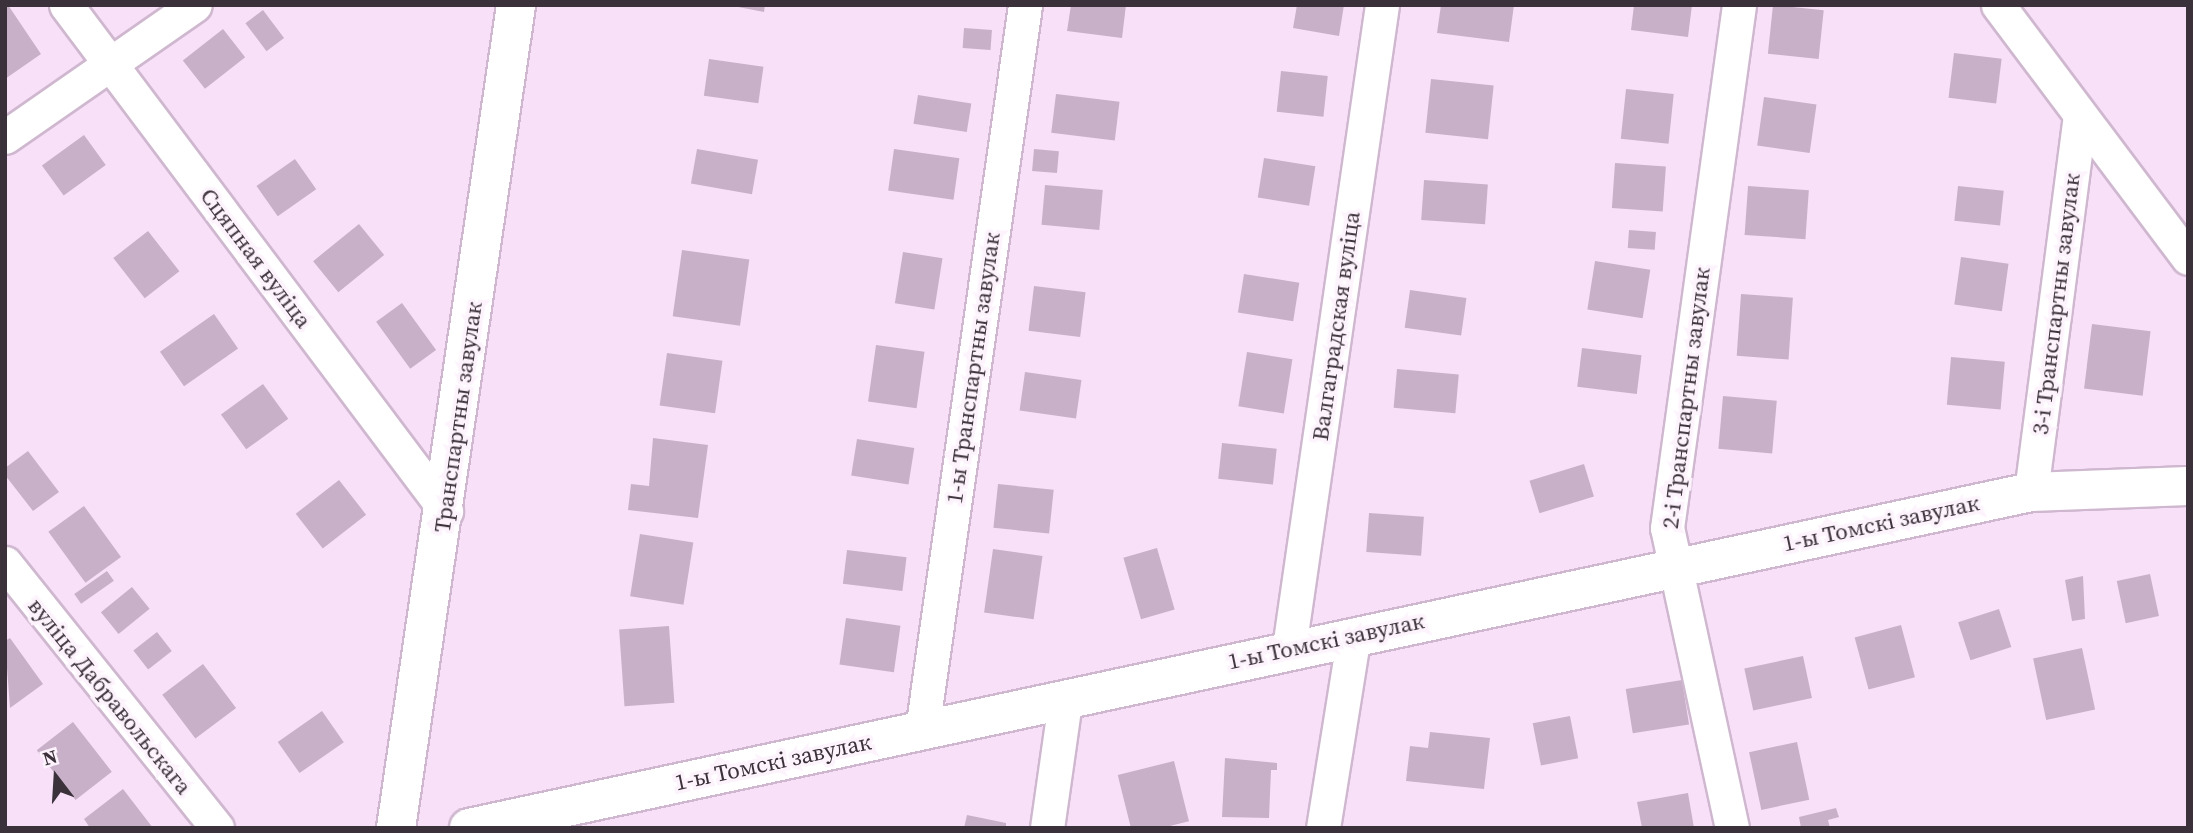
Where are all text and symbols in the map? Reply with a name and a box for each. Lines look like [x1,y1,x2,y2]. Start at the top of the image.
street label: 3-і Транспартны завулак [2026,171,2086,437]
street label: Сцяпная вуліца [194,183,318,333]
street label: Валгаградская вуліца [1306,210,1366,442]
street label: 1-ы Транспартны завулак [940,230,1006,506]
street label: 2-і Транспартны завулак [1656,265,1716,531]
street label: Транспартны завулак [428,300,488,534]
street label: 1-ы Томскі завулак [1780,489,1982,557]
street label: вуліца Дабравольскага [22,592,198,800]
street label: 1-ы Томскі завулак [1225,607,1427,675]
street label: 1-ы Томскі завулак [672,728,874,796]
north arrow [21,742,91,812]
text: N [39,742,60,771]

